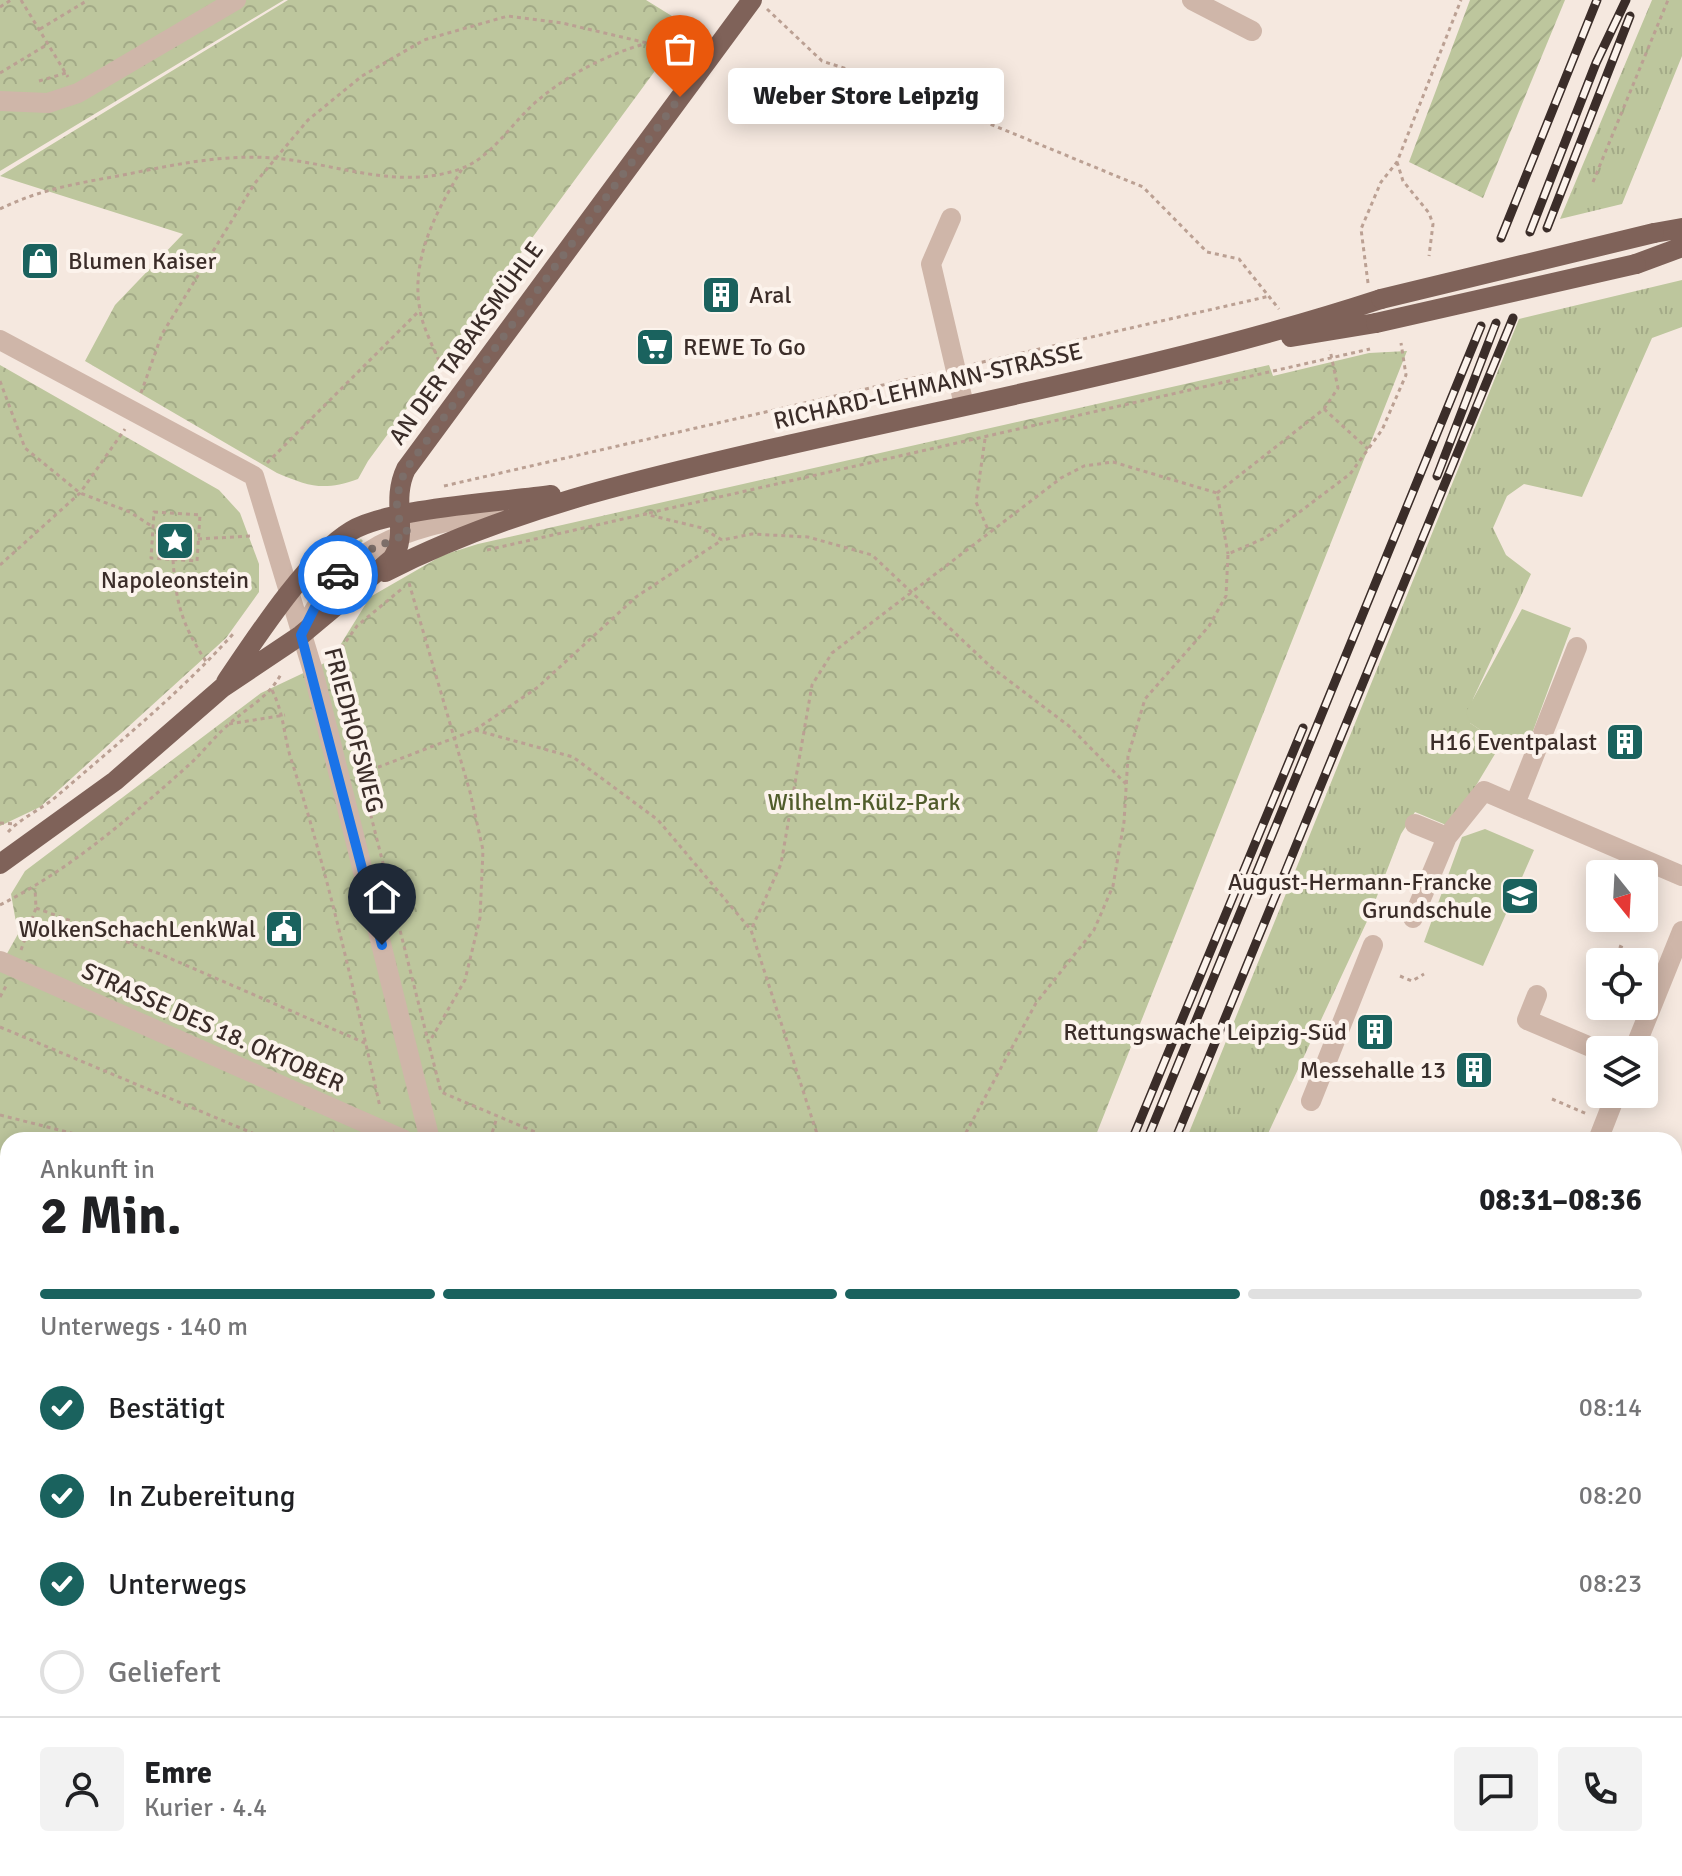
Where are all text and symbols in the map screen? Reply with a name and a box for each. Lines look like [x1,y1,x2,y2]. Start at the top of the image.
pin [646,15,714,97]
icon: bag [658,27,702,71]
callout: Weber Store Leipzig [728,69,1004,125]
text: Weber Store Leipzig [753,80,979,112]
street label: AN DER TABAKSMÜHLE [382,235,550,451]
shop icon: Blumen Kaiser [19,240,61,282]
place label: Blumen Kaiser [68,246,216,276]
building icon: Aral [700,274,742,316]
place label: Aral [749,280,792,310]
supermarket icon: REWE To Go [634,326,676,368]
place label: REWE To Go [683,332,806,362]
street label: RICHARD-LEHMANN-STRASSE [771,336,1085,436]
place icon: Napoleonstein [154,520,196,562]
courier [298,535,378,615]
icon: car [316,553,360,597]
place label: Napoleonstein [101,565,249,595]
street label: FRIEDHOFSWEG [318,644,390,816]
building icon: H16 Eventpalast [1604,721,1646,763]
place label: H16 Eventpalast [1429,727,1597,757]
park label: Wilhelm-Külz-Park [768,787,960,817]
north arrow [1586,860,1658,932]
map controls [1586,860,1658,1108]
pin [348,863,416,945]
place label: August-Hermann-Francke Grundschule [1228,867,1492,925]
icon: home [360,875,404,919]
school or university icon: August-Hermann-Francke Grundschule [1499,875,1541,917]
public building icon: WolkenSchachLenkWal [263,908,305,950]
place label: WolkenSchachLenkWal [18,914,256,944]
button: locate [1586,948,1658,1020]
street label: STRASSE DES 18. OKTOBER [77,956,349,1098]
building icon: Rettungswache Leipzig-Süd [1354,1011,1396,1053]
place label: Rettungswache Leipzig-Süd [1063,1017,1347,1047]
button: layers [1586,1036,1658,1108]
building icon: Messehalle 13 [1453,1049,1495,1091]
place label: Messehalle 13 [1300,1055,1446,1085]
text: Ankunft in [40,1154,155,1186]
text: 08:31–08:36 [1479,1182,1642,1219]
text: 2 Min. [40,1184,182,1248]
text: Unterwegs · 140 m [40,1311,248,1343]
icon: check [40,1386,84,1430]
text: Bestätigt [108,1390,225,1427]
text: 08:14 [1579,1392,1642,1424]
icon: check [40,1474,84,1518]
text: In Zubereitung [108,1478,296,1515]
text: 08:20 [1579,1480,1642,1512]
icon: check [40,1562,84,1606]
text: Unterwegs [108,1566,247,1603]
text: 08:23 [1579,1568,1642,1600]
text: Geliefert [108,1654,221,1691]
button: person [40,1747,124,1831]
button: chat [1454,1747,1538,1831]
button: phone [1558,1747,1642,1831]
text: Emre [144,1755,212,1792]
text: Kurier · 4.4 [144,1792,267,1824]

